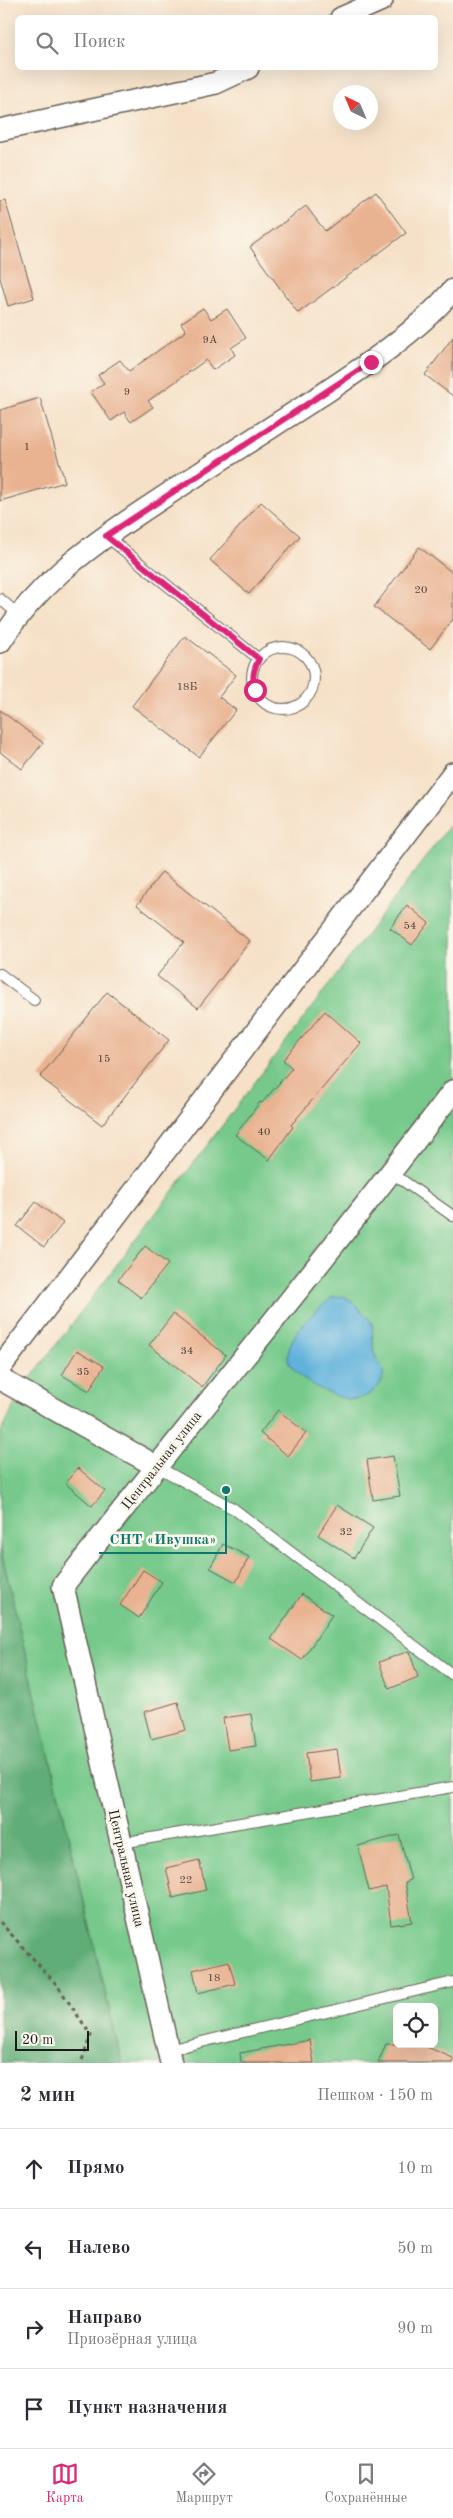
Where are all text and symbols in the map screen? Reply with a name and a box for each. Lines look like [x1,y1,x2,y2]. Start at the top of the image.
search box [15,15,438,70]
icon: search [33,29,61,57]
text: Поиск [73,33,125,52]
north arrow [333,85,378,130]
house number: 9А [203,335,218,346]
route end [360,351,383,374]
house number: 9 [124,387,130,398]
house number: 1 [24,442,30,453]
house number: 20 [415,585,427,596]
route start [244,679,267,702]
house number: 18Б [177,682,197,693]
house number: 54 [404,921,416,932]
house number: 15 [98,1054,110,1065]
house number: 40 [258,1127,270,1138]
house number: 34 [181,1346,193,1357]
house number: 35 [77,1367,89,1378]
street label: Центральная улица [119,1409,204,1512]
callout: СНТ «Ивушка» [99,1523,226,1553]
house number: 32 [340,1527,352,1538]
text: СНТ «Ивушка» [110,1533,216,1548]
street label: Центральная улица [106,1808,146,1929]
house number: 22 [180,1875,192,1886]
house number: 18 [208,1973,220,1984]
map controls [393,2003,438,2048]
button: locate [393,2003,438,2048]
scale bar [15,2028,89,2051]
text: 20 m [22,2033,53,2047]
text: 2 мин [20,2085,75,2106]
text: Пешком · 150 m [317,2088,433,2104]
icon: ahead [20,2155,48,2183]
text: Прямо [67,2159,125,2178]
text: 10 m [397,2161,433,2177]
icon: left [20,2235,48,2263]
text: Налево [67,2239,130,2258]
text: 50 m [397,2241,433,2257]
text: Направо [67,2309,142,2328]
icon: right [20,2315,48,2343]
text: 90 m [397,2321,433,2337]
text: Приозёрная улица [67,2332,197,2348]
icon: arrive [20,2395,48,2423]
text: Пункт назначения [67,2399,227,2418]
tab: Карта [46,2460,84,2507]
tab: Маршрут [175,2460,233,2507]
tab: Сохранённые [325,2460,407,2507]

